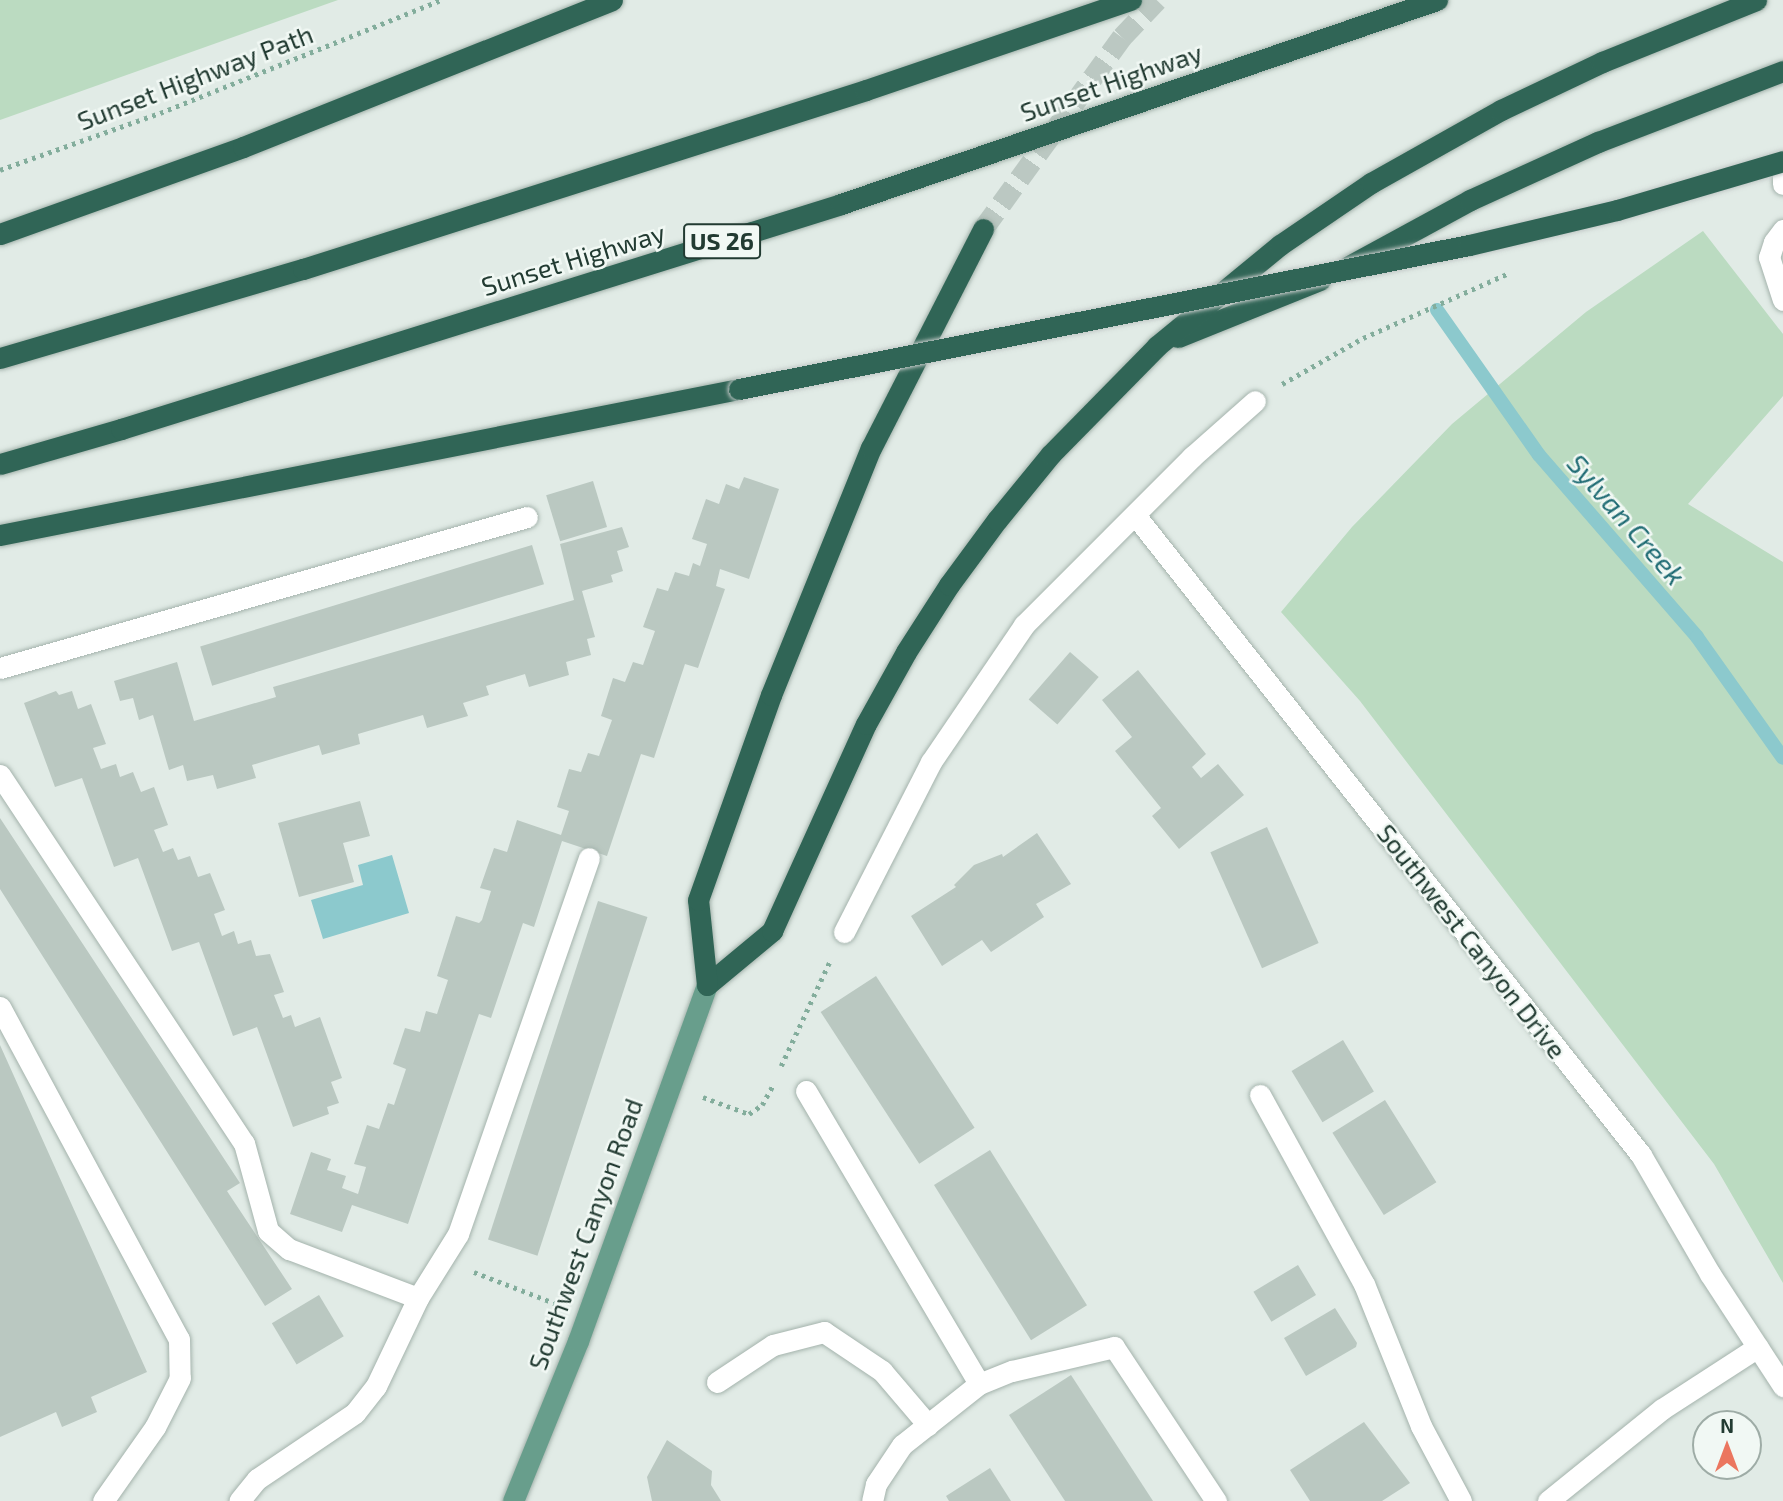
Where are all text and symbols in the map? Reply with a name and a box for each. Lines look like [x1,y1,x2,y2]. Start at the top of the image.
street label: Sunset Highway Path [72,18,318,136]
street label: Sunset Highway [1016,36,1206,128]
street label: Sunset Highway [477,216,669,302]
road number: US 26 [682,221,762,262]
water label: Sylvan Creek [1561,446,1693,592]
street label: Southwest Canyon Drive [1371,818,1573,1064]
street label: Southwest Canyon Road [521,1094,649,1374]
north arrow [1692,1410,1762,1480]
text: N [1720,1414,1734,1437]

